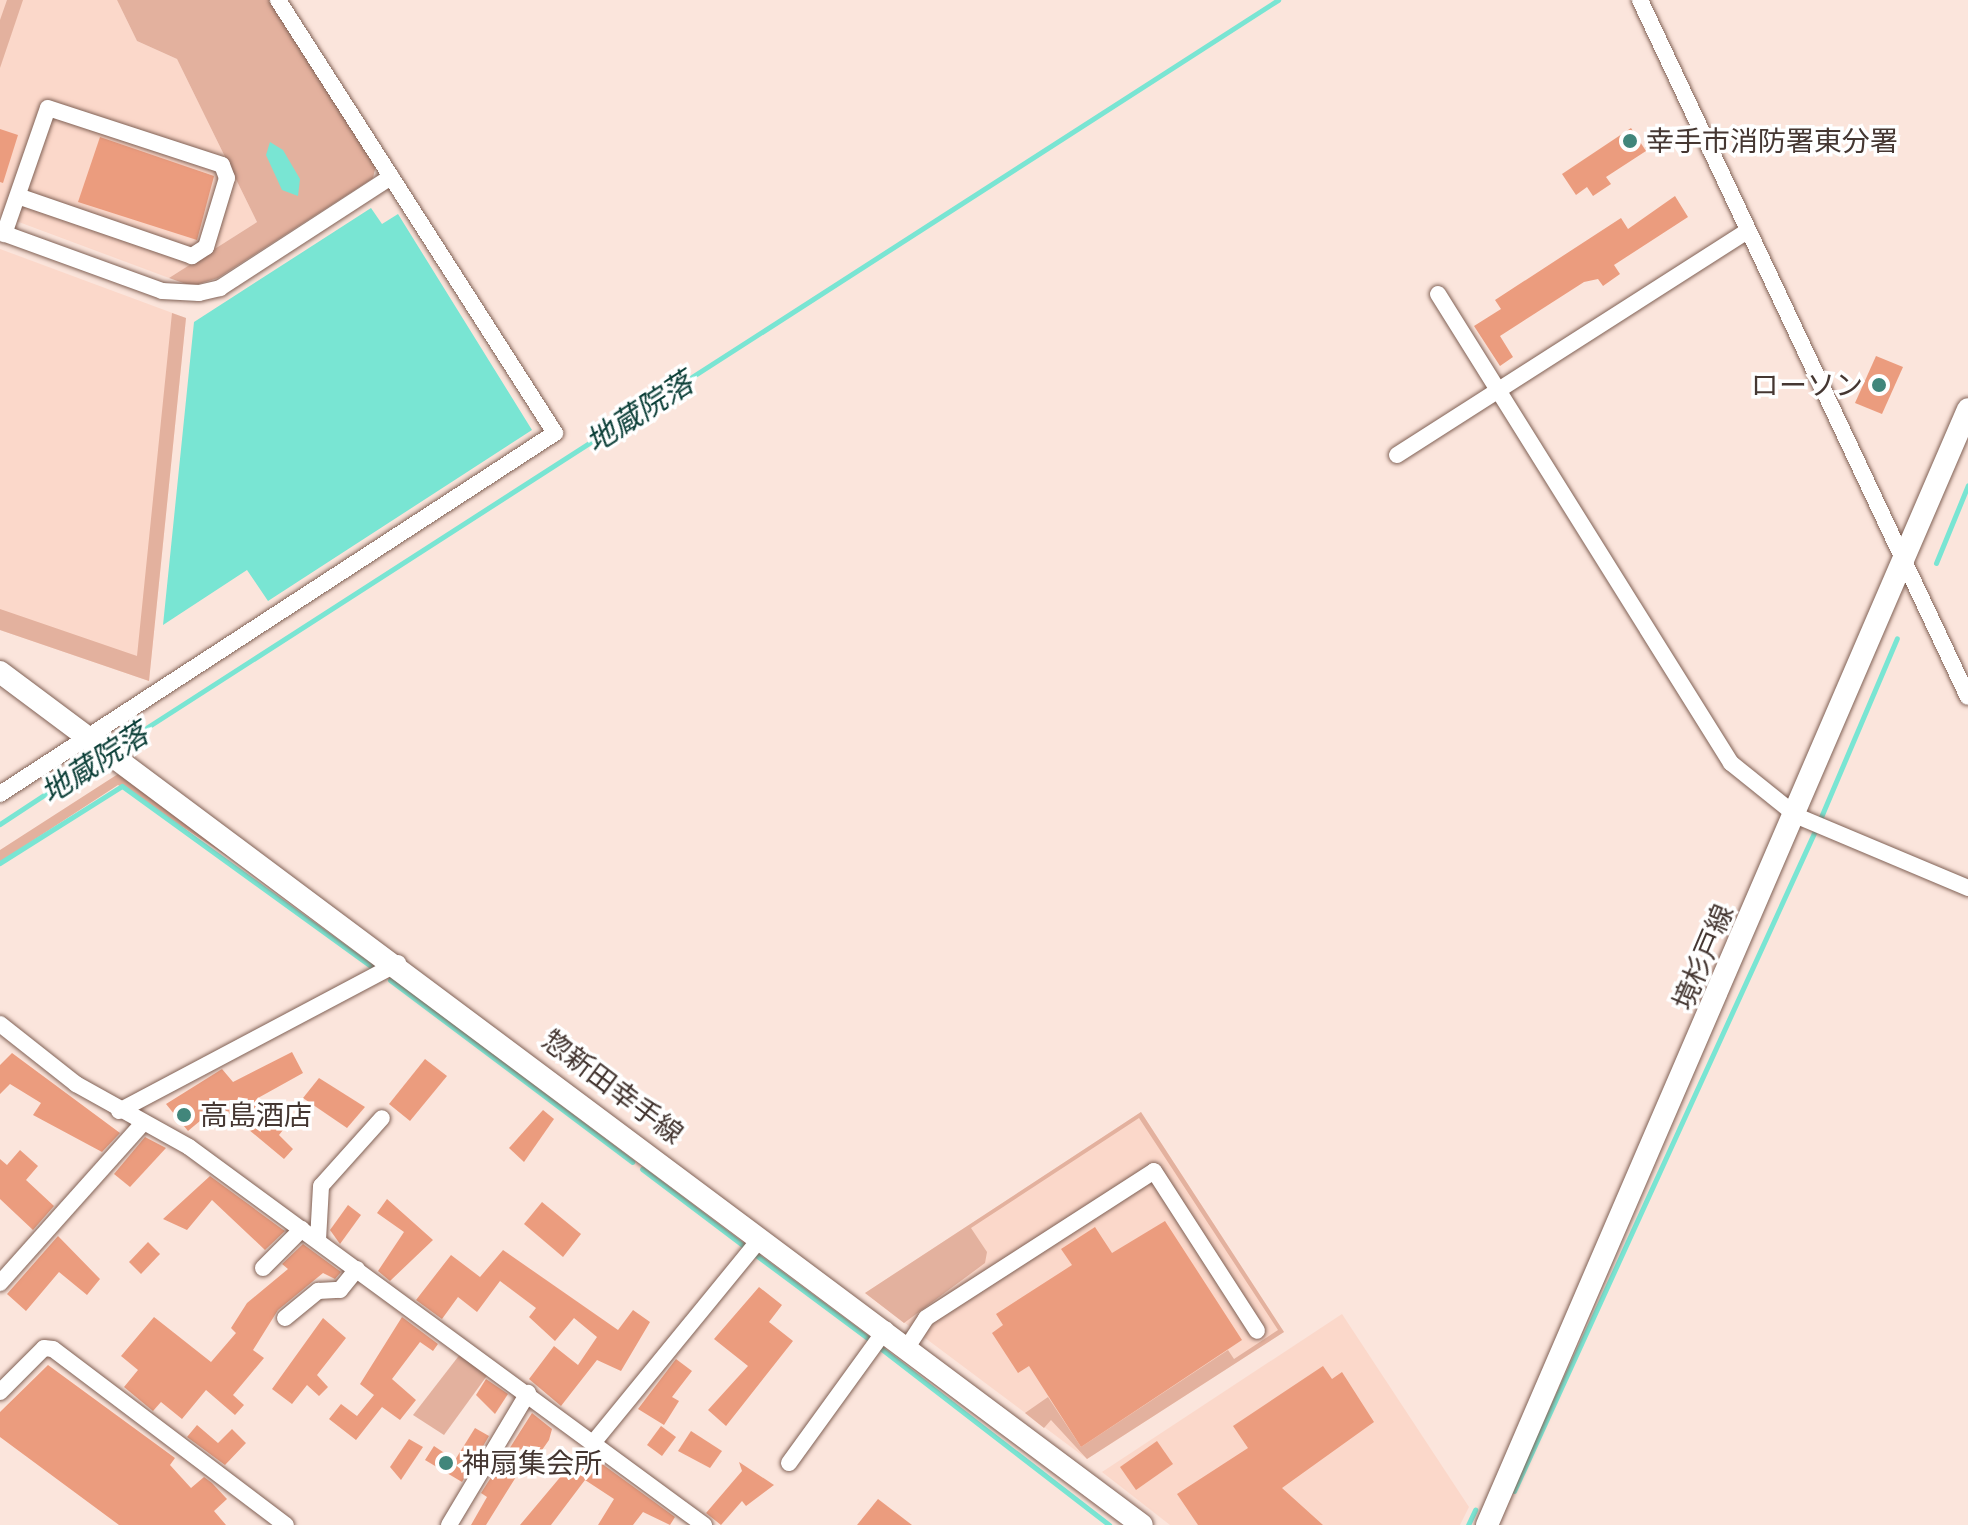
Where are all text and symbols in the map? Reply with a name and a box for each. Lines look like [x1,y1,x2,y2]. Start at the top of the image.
place label: 幸手市消防署東分署 [1646,124,1898,158]
marker: 幸手市消防署東分署 [1621,132,1639,150]
water label: 地蔵院落 [579,364,699,460]
place label: ローソン [1751,368,1863,402]
marker: ローソン [1870,376,1888,394]
water label: 地蔵院落 [34,715,154,811]
street label: 境杉戸線 [1666,899,1740,1015]
street label: 惣新田幸手線 [536,1023,690,1151]
place label: 高島酒店 [200,1098,312,1132]
marker: 高島酒店 [175,1106,193,1124]
place label: 神扇集会所 [462,1446,602,1480]
marker: 神扇集会所 [437,1454,455,1472]

